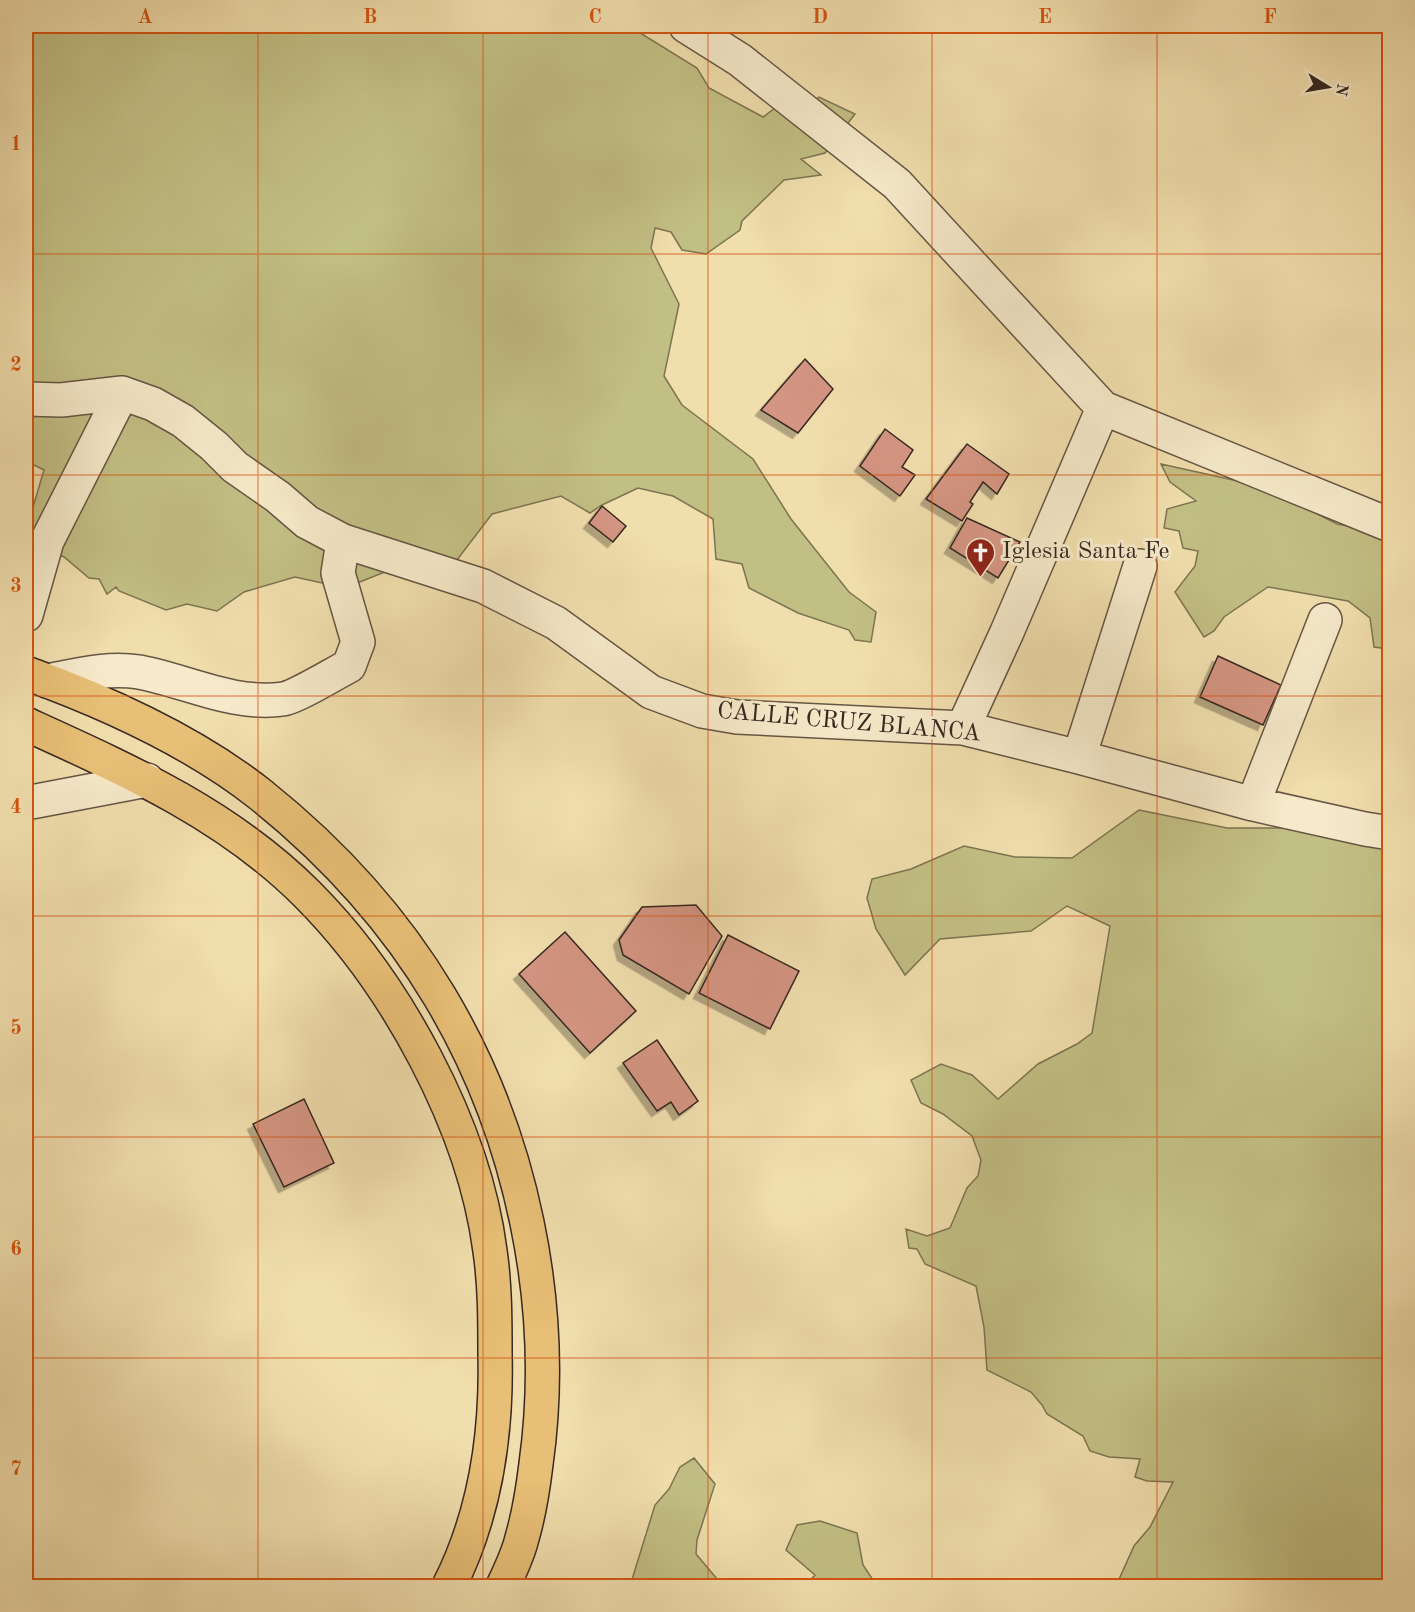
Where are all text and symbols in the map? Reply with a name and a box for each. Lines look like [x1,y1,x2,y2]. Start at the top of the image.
text: A [137,8,153,28]
text: B [363,8,377,28]
text: C [588,8,602,28]
text: D [812,8,828,28]
text: E [1038,8,1052,28]
text: F [1263,8,1277,28]
north arrow [1298,57,1358,117]
text: N [1332,82,1350,98]
text: 1 [10,135,22,155]
text: 2 [10,356,22,376]
church icon: Iglesia Santa Fe [965,536,997,578]
place label: Iglesia Santa Fe [1002,540,1170,564]
text: 3 [10,577,22,597]
street label: CALLE CRUZ BLANCA [716,700,982,746]
text: 4 [10,798,22,818]
text: 5 [10,1018,22,1039]
text: 6 [10,1240,22,1260]
text: 7 [10,1460,22,1480]

